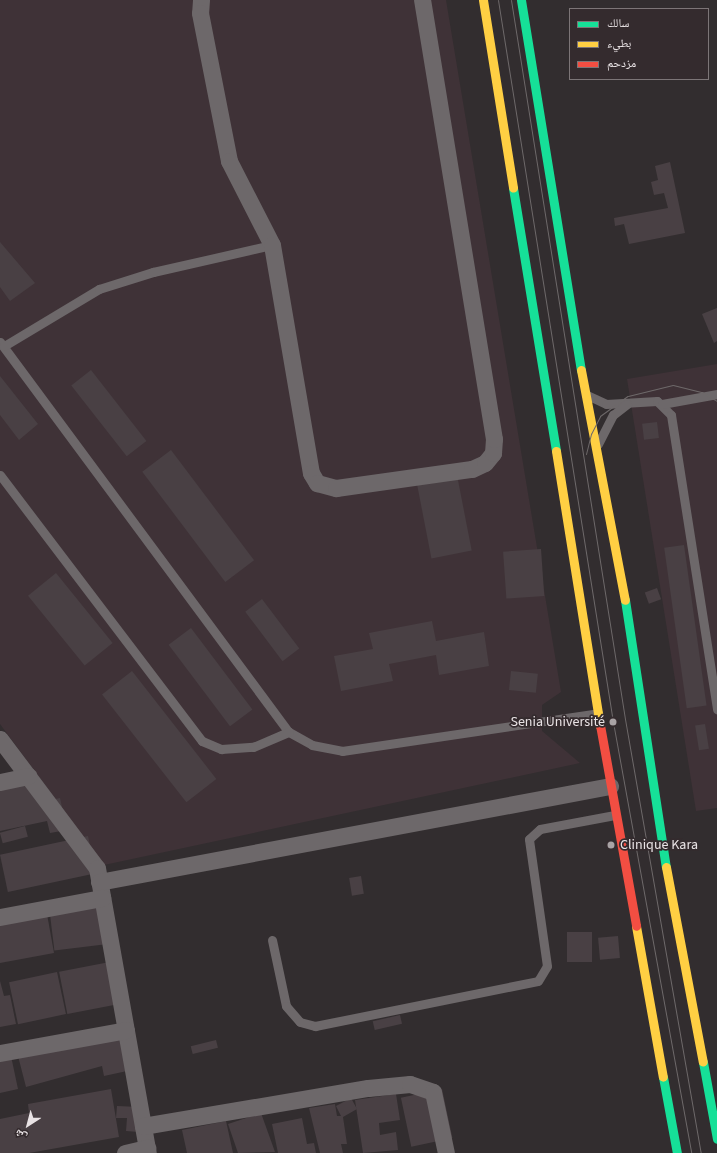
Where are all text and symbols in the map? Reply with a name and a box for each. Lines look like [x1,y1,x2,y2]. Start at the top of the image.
legend [569,8,709,80]
text: سالك [607,15,629,32]
text: بطيء [607,35,631,52]
text: مزدحم [607,55,636,72]
place label: Senia Université [510,714,605,730]
marker: Senia Université [608,717,618,727]
place label: Clinique Kara [620,837,698,853]
marker: Clinique Kara [605,839,617,851]
north arrow [8,1105,48,1145]
text: ش [12,1126,30,1145]

